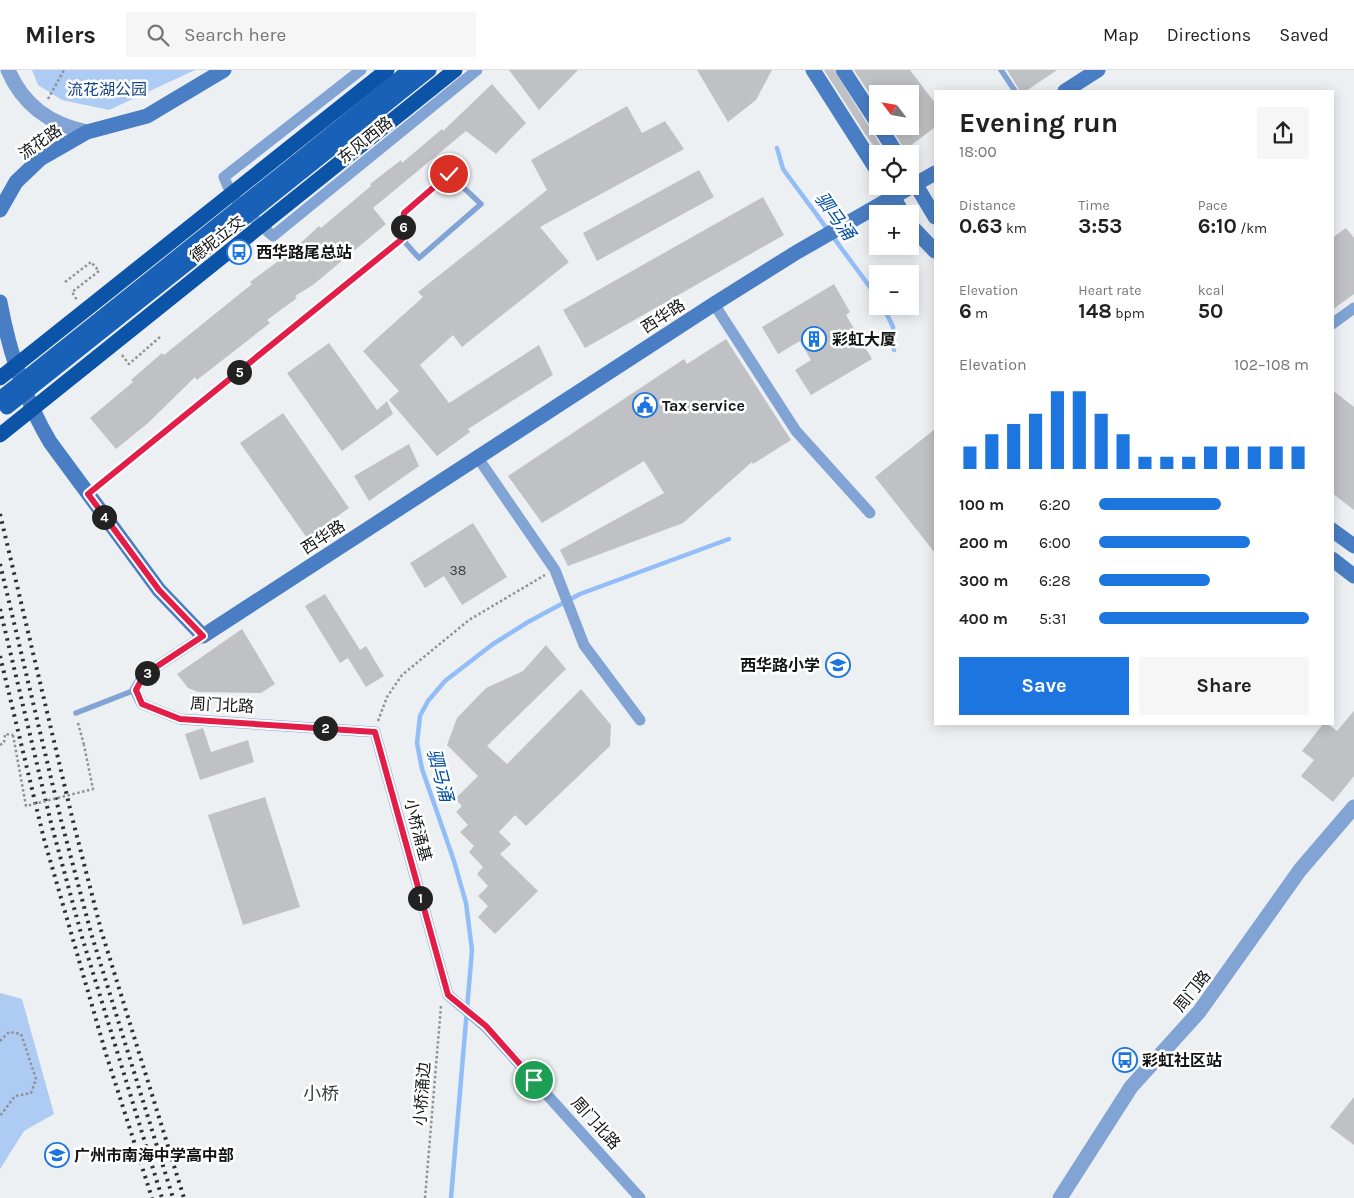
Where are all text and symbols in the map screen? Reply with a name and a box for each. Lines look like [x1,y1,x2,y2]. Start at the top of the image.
search box [126,12,476,57]
text: Milers [25,21,96,49]
icon: search [144,21,172,49]
text: Search here [184,24,286,46]
text: Map [1103,24,1139,46]
text: Directions [1167,24,1251,46]
text: Saved [1279,24,1329,46]
park label: 流花湖公园 [67,80,147,99]
north arrow [869,85,919,135]
map controls [869,85,919,315]
text: Evening run [959,106,1118,139]
button: share [1257,107,1309,159]
street label: 东风西路 [334,112,396,168]
street label: 流花路 [15,120,65,164]
text: 18:00 [959,142,997,161]
button: locate [869,145,919,195]
pin [428,153,470,195]
icon: check [435,160,463,188]
water label: 驷马涌 [810,188,861,246]
text: Distance [959,197,1016,214]
text: Time [1078,197,1110,214]
text: Pace [1198,197,1228,214]
button: + [869,205,919,255]
street label: 德坭立交 [186,212,248,266]
pin: 6 [390,214,416,240]
text: 0.63 [959,214,1003,238]
text: 3:53 [1078,214,1122,238]
text: 6:10 [1198,214,1237,238]
text: 6 [399,219,408,236]
text: km [1003,220,1027,237]
text: /km [1237,220,1267,237]
bus stop icon: 西华路尾总站 [226,239,252,265]
place label: 西华路尾总站 [256,243,352,262]
button: − [869,265,919,315]
text: Elevation [959,282,1018,299]
text: Heart rate [1078,282,1141,299]
text: kcal [1198,282,1224,299]
street label: 西华路 [638,295,688,337]
text: 6 [959,299,972,323]
text: 148 [1078,299,1112,323]
text: 50 [1198,299,1223,323]
text: m [972,305,988,322]
text: bpm [1112,305,1145,322]
building icon: 彩虹大厦 [801,326,827,352]
place label: 彩虹大厦 [832,330,896,349]
text: Elevation [959,355,1027,374]
text: 102–108 m [1234,355,1309,374]
pin: 5 [226,360,252,384]
text: 5 [235,364,244,381]
public building icon: Tax service [632,392,658,418]
place label: Tax service [662,396,745,415]
text: 100 m [959,495,1004,514]
text: 6:20 [1039,495,1071,514]
pin: 4 [92,504,116,530]
text: 4 [100,509,109,526]
street label: 西华路 [298,516,348,558]
text: 200 m [959,533,1008,552]
text: 6:00 [1039,533,1071,552]
house number: 38 [450,562,466,579]
text: 300 m [959,571,1008,590]
text: 6:28 [1039,571,1071,590]
text: 400 m [959,609,1008,628]
text: 5:31 [1039,609,1066,628]
school or university icon: 西华路小学 [825,652,851,678]
place label: 西华路小学 [740,656,820,675]
button: Save [959,657,1129,715]
button: Share [1139,657,1309,715]
pin: 3 [134,660,160,686]
text: 3 [143,665,152,682]
street label: 周门北路 [190,694,254,716]
pin: 2 [312,716,338,740]
text: 2 [321,720,330,737]
water label: 驷马涌 [422,746,458,806]
street label: 小桥涌基 [401,797,435,863]
pin: 1 [408,886,432,910]
text: 1 [418,890,423,907]
street label: 周门路 [1170,966,1214,1016]
bus stop icon: 彩虹社区站 [1112,1047,1138,1073]
place label: 彩虹社区站 [1142,1051,1222,1070]
pin [513,1059,555,1101]
street label: 小桥涌边 [410,1061,434,1127]
icon: arrive [520,1066,548,1094]
district label: 小桥 [303,1083,339,1105]
street label: 周门北路 [568,1093,624,1153]
school or university icon: 广州市南海中学高中部 [44,1142,70,1168]
place label: 广州市南海中学高中部 [74,1146,234,1165]

